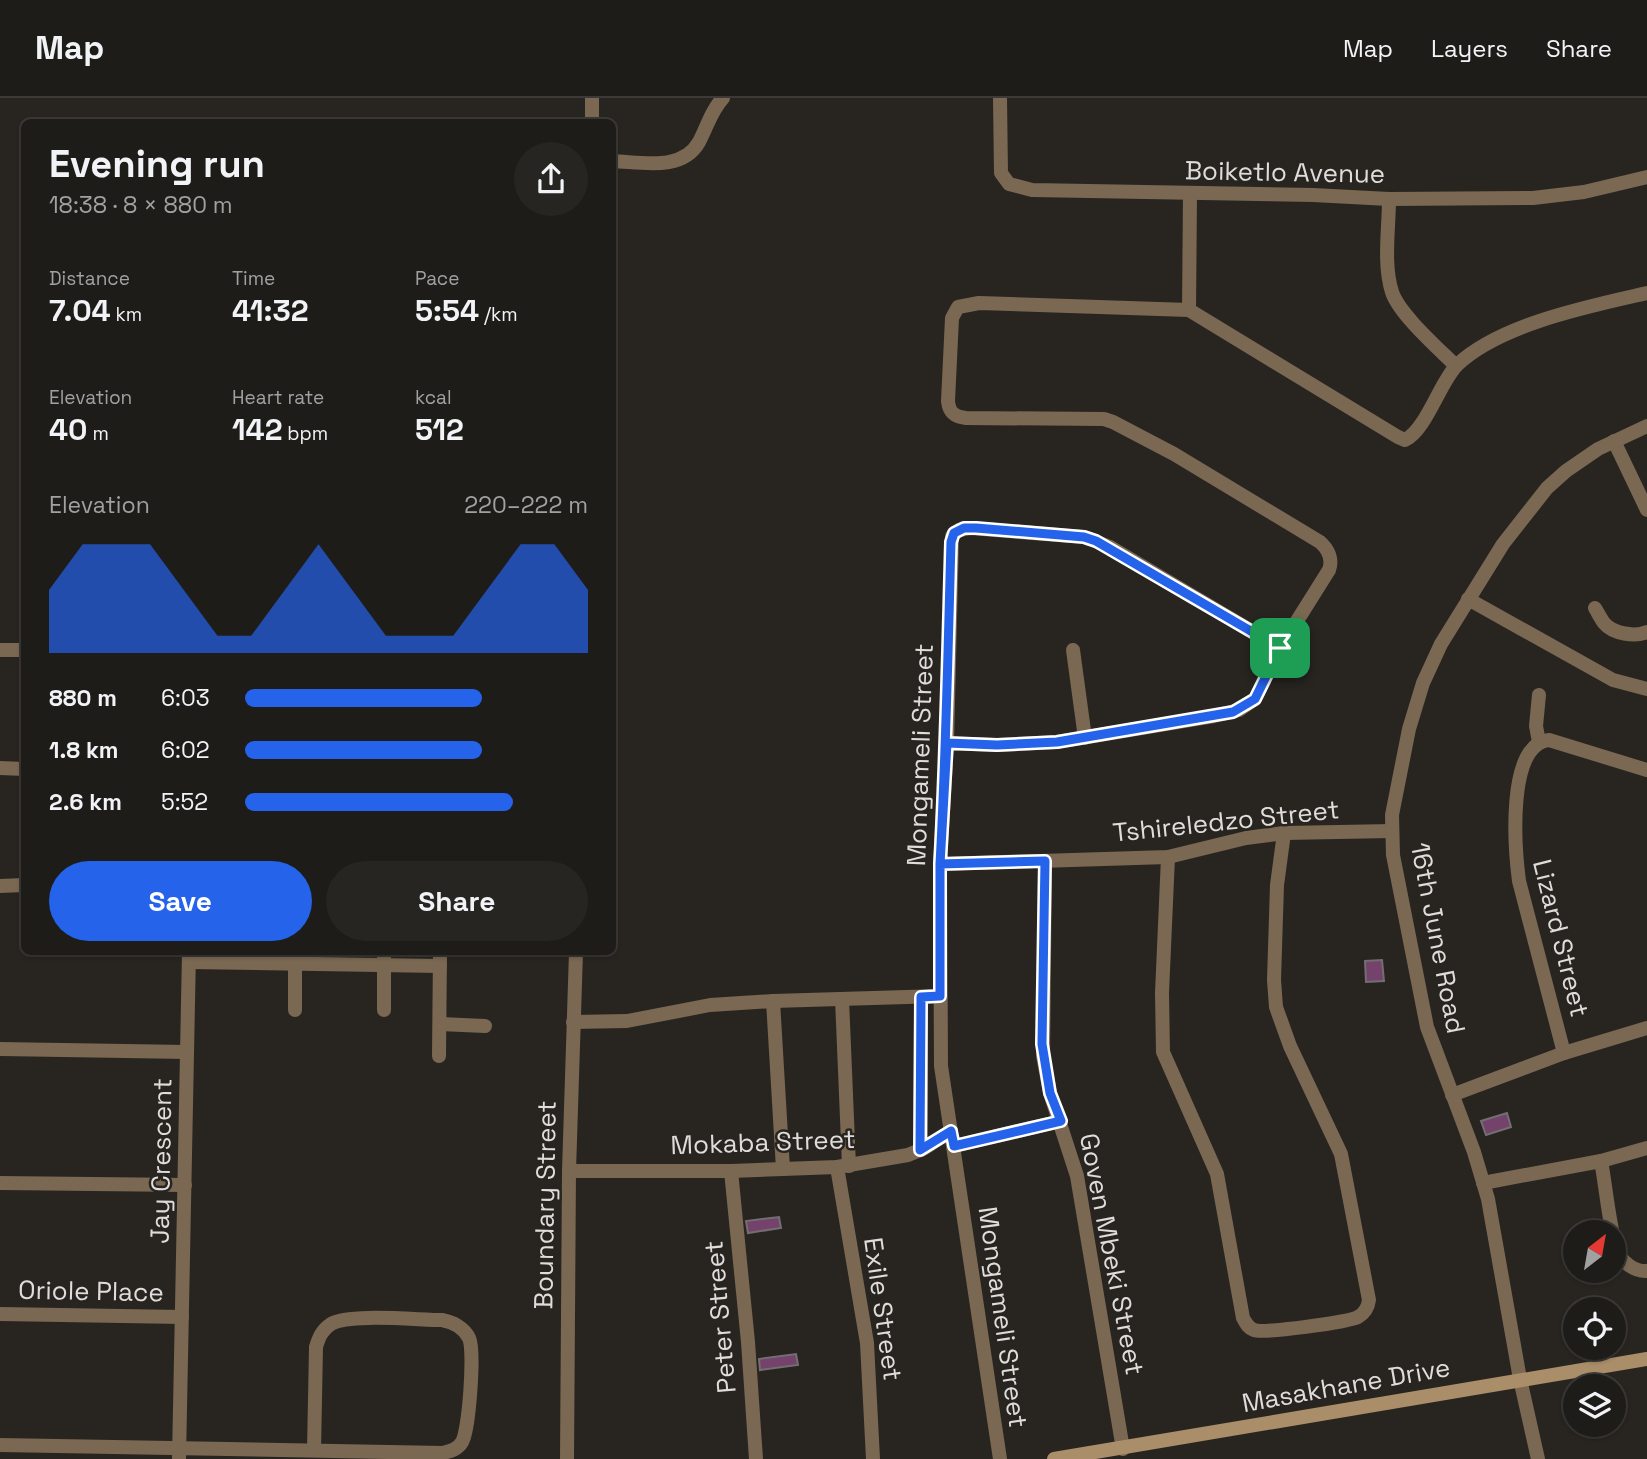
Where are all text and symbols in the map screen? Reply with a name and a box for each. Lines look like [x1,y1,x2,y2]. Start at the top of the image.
text: Map [35,27,104,69]
text: Map [1343,33,1393,64]
text: Layers [1431,33,1508,64]
text: Share [1546,33,1612,64]
text: Evening run [49,140,265,188]
button: share [514,142,588,216]
street label: Boiketlo Avenue [1185,153,1385,191]
text: 18:38 · 8 × 880 m [49,190,233,220]
text: Distance [49,266,130,291]
text: Time [232,266,275,291]
text: Pace [415,266,459,291]
text: 7.04 [49,291,111,330]
text: 41:32 [232,291,309,330]
text: 5:54 [415,291,479,330]
text: km [111,302,142,327]
text: /km [479,302,518,327]
text: Elevation [49,385,132,410]
text: Heart rate [232,385,324,410]
text: kcal [415,385,452,410]
text: 40 [49,410,88,449]
text: 142 [232,410,282,449]
text: 512 [415,410,464,449]
text: m [88,421,109,446]
text: bpm [282,421,328,446]
text: Elevation [49,490,150,520]
text: 220–222 m [464,490,588,520]
pin [1250,618,1310,678]
icon: arrive [1261,629,1299,667]
street label: Mongameli Street [899,643,941,867]
text: 880 m [49,683,117,713]
text: 6:03 [161,683,210,713]
text: 1.8 km [49,735,119,765]
text: 6:02 [161,735,210,765]
text: 2.6 km [49,787,122,817]
text: 5:52 [161,787,208,817]
street label: Tshireledzo Street [1111,792,1341,850]
street label: 16th June Road [1403,840,1473,1036]
street label: Lizard Street [1525,856,1597,1020]
button: Save [49,861,312,941]
button: Share [326,861,588,941]
street label: Jay Crescent [143,1078,179,1244]
street label: Boundary Street [526,1100,564,1310]
street label: Mokaba Street [670,1122,856,1162]
street label: Goven Mbeki Street [1072,1130,1152,1378]
street label: Mongameli Street [971,1204,1035,1430]
north arrow [1563,1220,1626,1283]
map controls [1563,1220,1626,1437]
street label: Exile Street [856,1235,910,1383]
street label: Peter Street [696,1239,744,1395]
street label: Oriole Place [18,1273,164,1309]
button: locate [1563,1297,1626,1360]
street label: Masakhane Drive [1239,1350,1453,1420]
button: layers [1563,1374,1626,1437]

